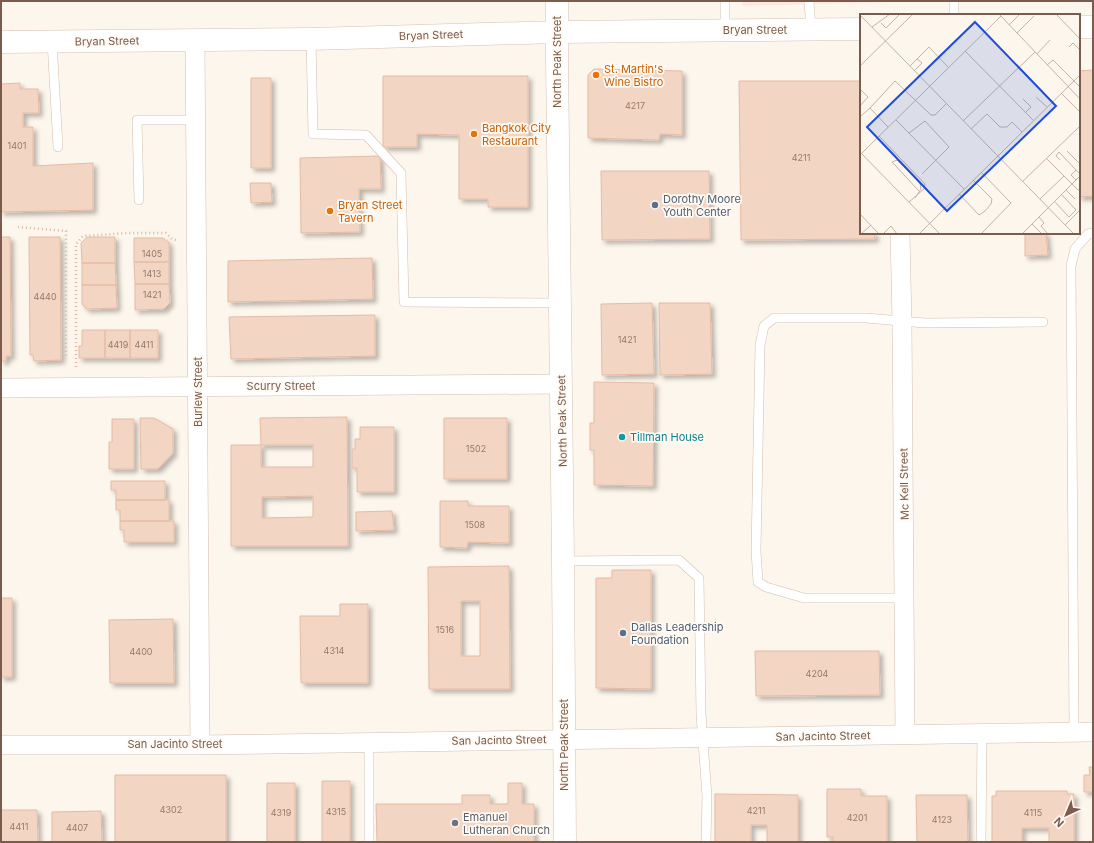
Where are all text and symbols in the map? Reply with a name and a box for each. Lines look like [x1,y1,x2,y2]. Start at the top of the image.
inset map [860,14,1080,234]
street label: North Peak Street [550,15,564,108]
street label: Bryan Street [723,23,788,37]
street label: Bryan Street [399,27,464,43]
street label: Bryan Street [75,33,140,49]
place label: St. Martin's Wine Bistro [604,62,664,89]
marker: St. Martin's Wine Bistro [591,70,601,80]
house number: 4217 [625,100,645,111]
place label: Bangkok City Restaurant [482,121,551,148]
marker: Bangkok City Restaurant [469,129,479,139]
house number: 1401 [8,140,26,151]
house number: 4211 [792,152,810,163]
place label: Dorothy Moore Youth Center [663,192,741,219]
place label: Bryan Street Tavern [338,198,403,225]
marker: Dorothy Moore Youth Center [650,200,660,210]
marker: Bryan Street Tavern [325,206,335,216]
house number: 1405 [142,248,162,259]
house number: 1413 [143,268,162,279]
house number: 1421 [143,289,161,300]
house number: 4440 [33,291,57,302]
house number: 1421 [618,334,636,345]
house number: 4419 [108,339,129,350]
house number: 4411 [135,339,153,350]
street label: Burlew Street [191,357,205,427]
street label: North Peak Street [554,374,570,467]
street label: Scurry Street [247,379,316,393]
place label: Tillman House [630,430,704,444]
marker: Tillman House [617,432,627,442]
house number: 1502 [466,443,486,454]
street label: Mc Kell Street [896,447,912,520]
house number: 1508 [465,519,486,530]
place label: Dallas Leadership Foundation [631,620,724,647]
house number: 1516 [436,624,455,635]
marker: Dallas Leadership Foundation [618,628,628,638]
house number: 4314 [324,645,345,656]
house number: 4400 [130,646,153,657]
house number: 4204 [806,668,829,679]
street label: North Peak Street [557,698,571,791]
street label: San Jacinto Street [775,728,871,744]
street label: San Jacinto Street [451,732,547,748]
street label: San Jacinto Street [128,737,223,751]
north arrow [1046,795,1086,835]
house number: 4302 [160,804,182,815]
house number: 4211 [747,805,765,816]
house number: 4315 [326,806,346,817]
house number: 4319 [271,807,292,818]
house number: 4115 [1024,807,1042,818]
place label: Emanuel Lutheran Church [463,810,550,837]
house number: 4201 [847,812,867,823]
house number: 4123 [932,814,953,825]
text: N [1051,814,1067,830]
marker: Emanuel Lutheran Church [450,818,460,828]
house number: 4411 [10,821,28,832]
house number: 4407 [66,822,88,833]

